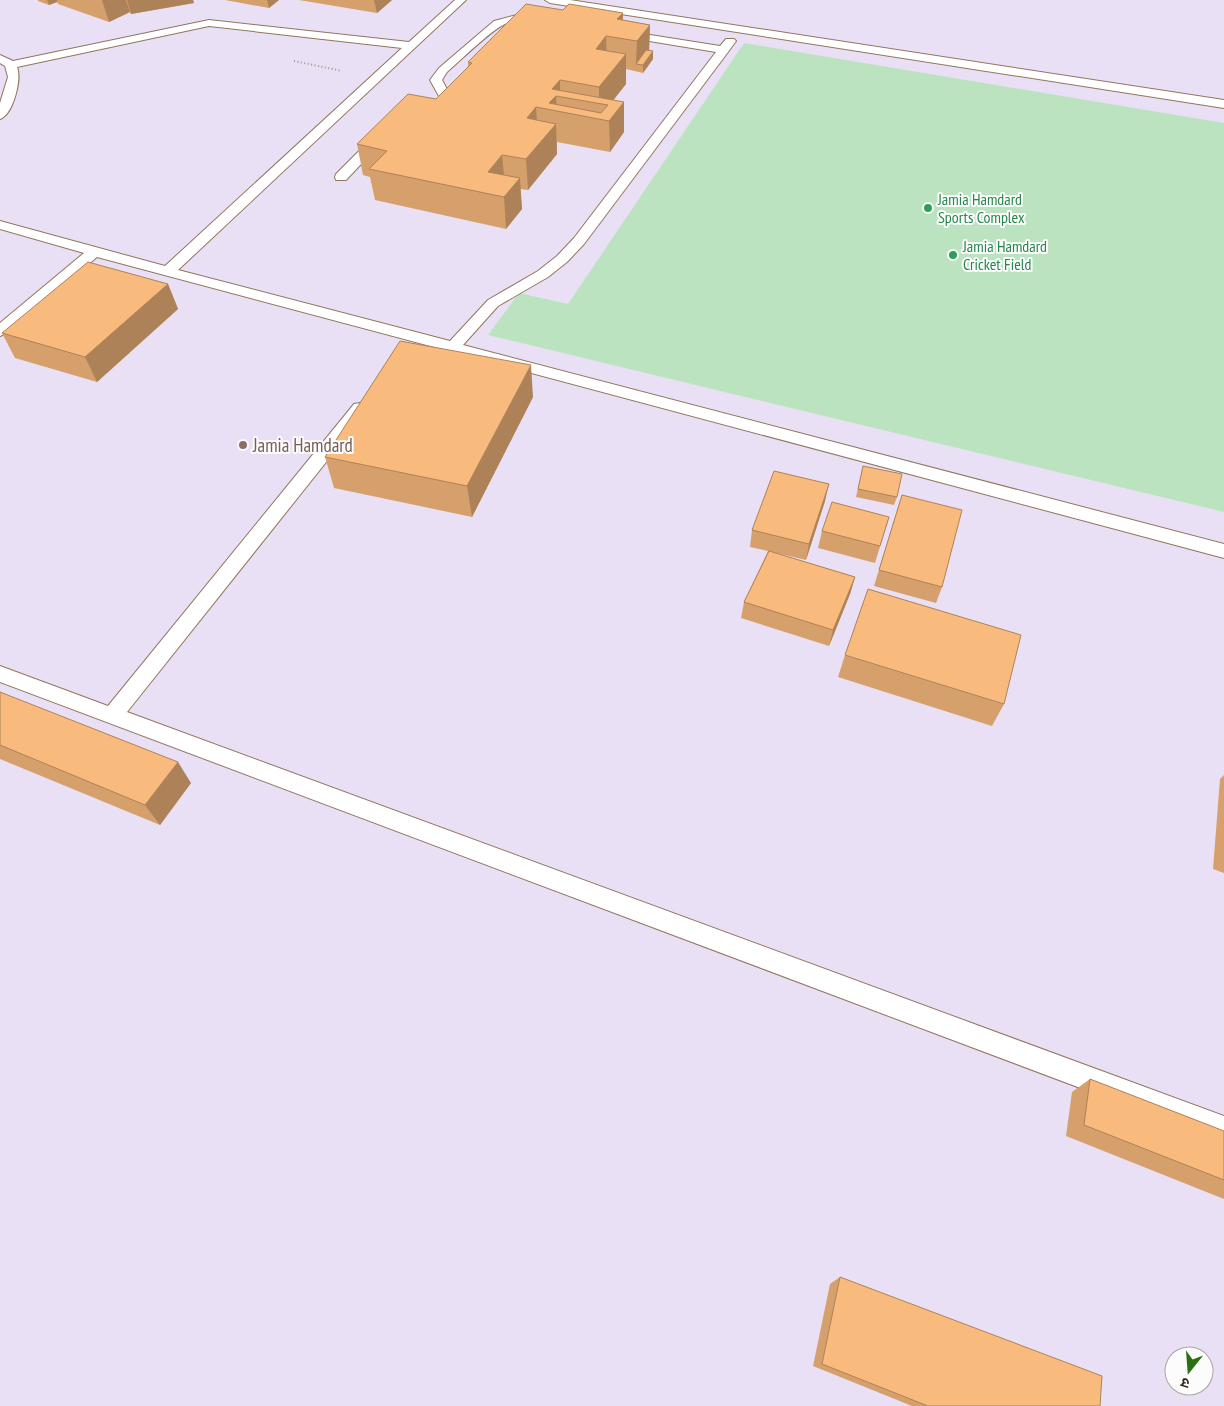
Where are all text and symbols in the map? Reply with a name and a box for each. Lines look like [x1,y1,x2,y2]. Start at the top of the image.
place label: Jamia Hamdard Sports Complex [937,189,1025,227]
marker: Jamia Hamdard Sports Complex [922,202,934,214]
place label: Jamia Hamdard Cricket Field [962,236,1047,274]
marker: Jamia Hamdard Cricket Field [947,249,959,261]
place label: Jamia Hamdard [252,433,353,457]
marker: Jamia Hamdard [237,439,249,451]
north arrow [1164,1346,1214,1396]
text: उ [1178,1373,1192,1393]

